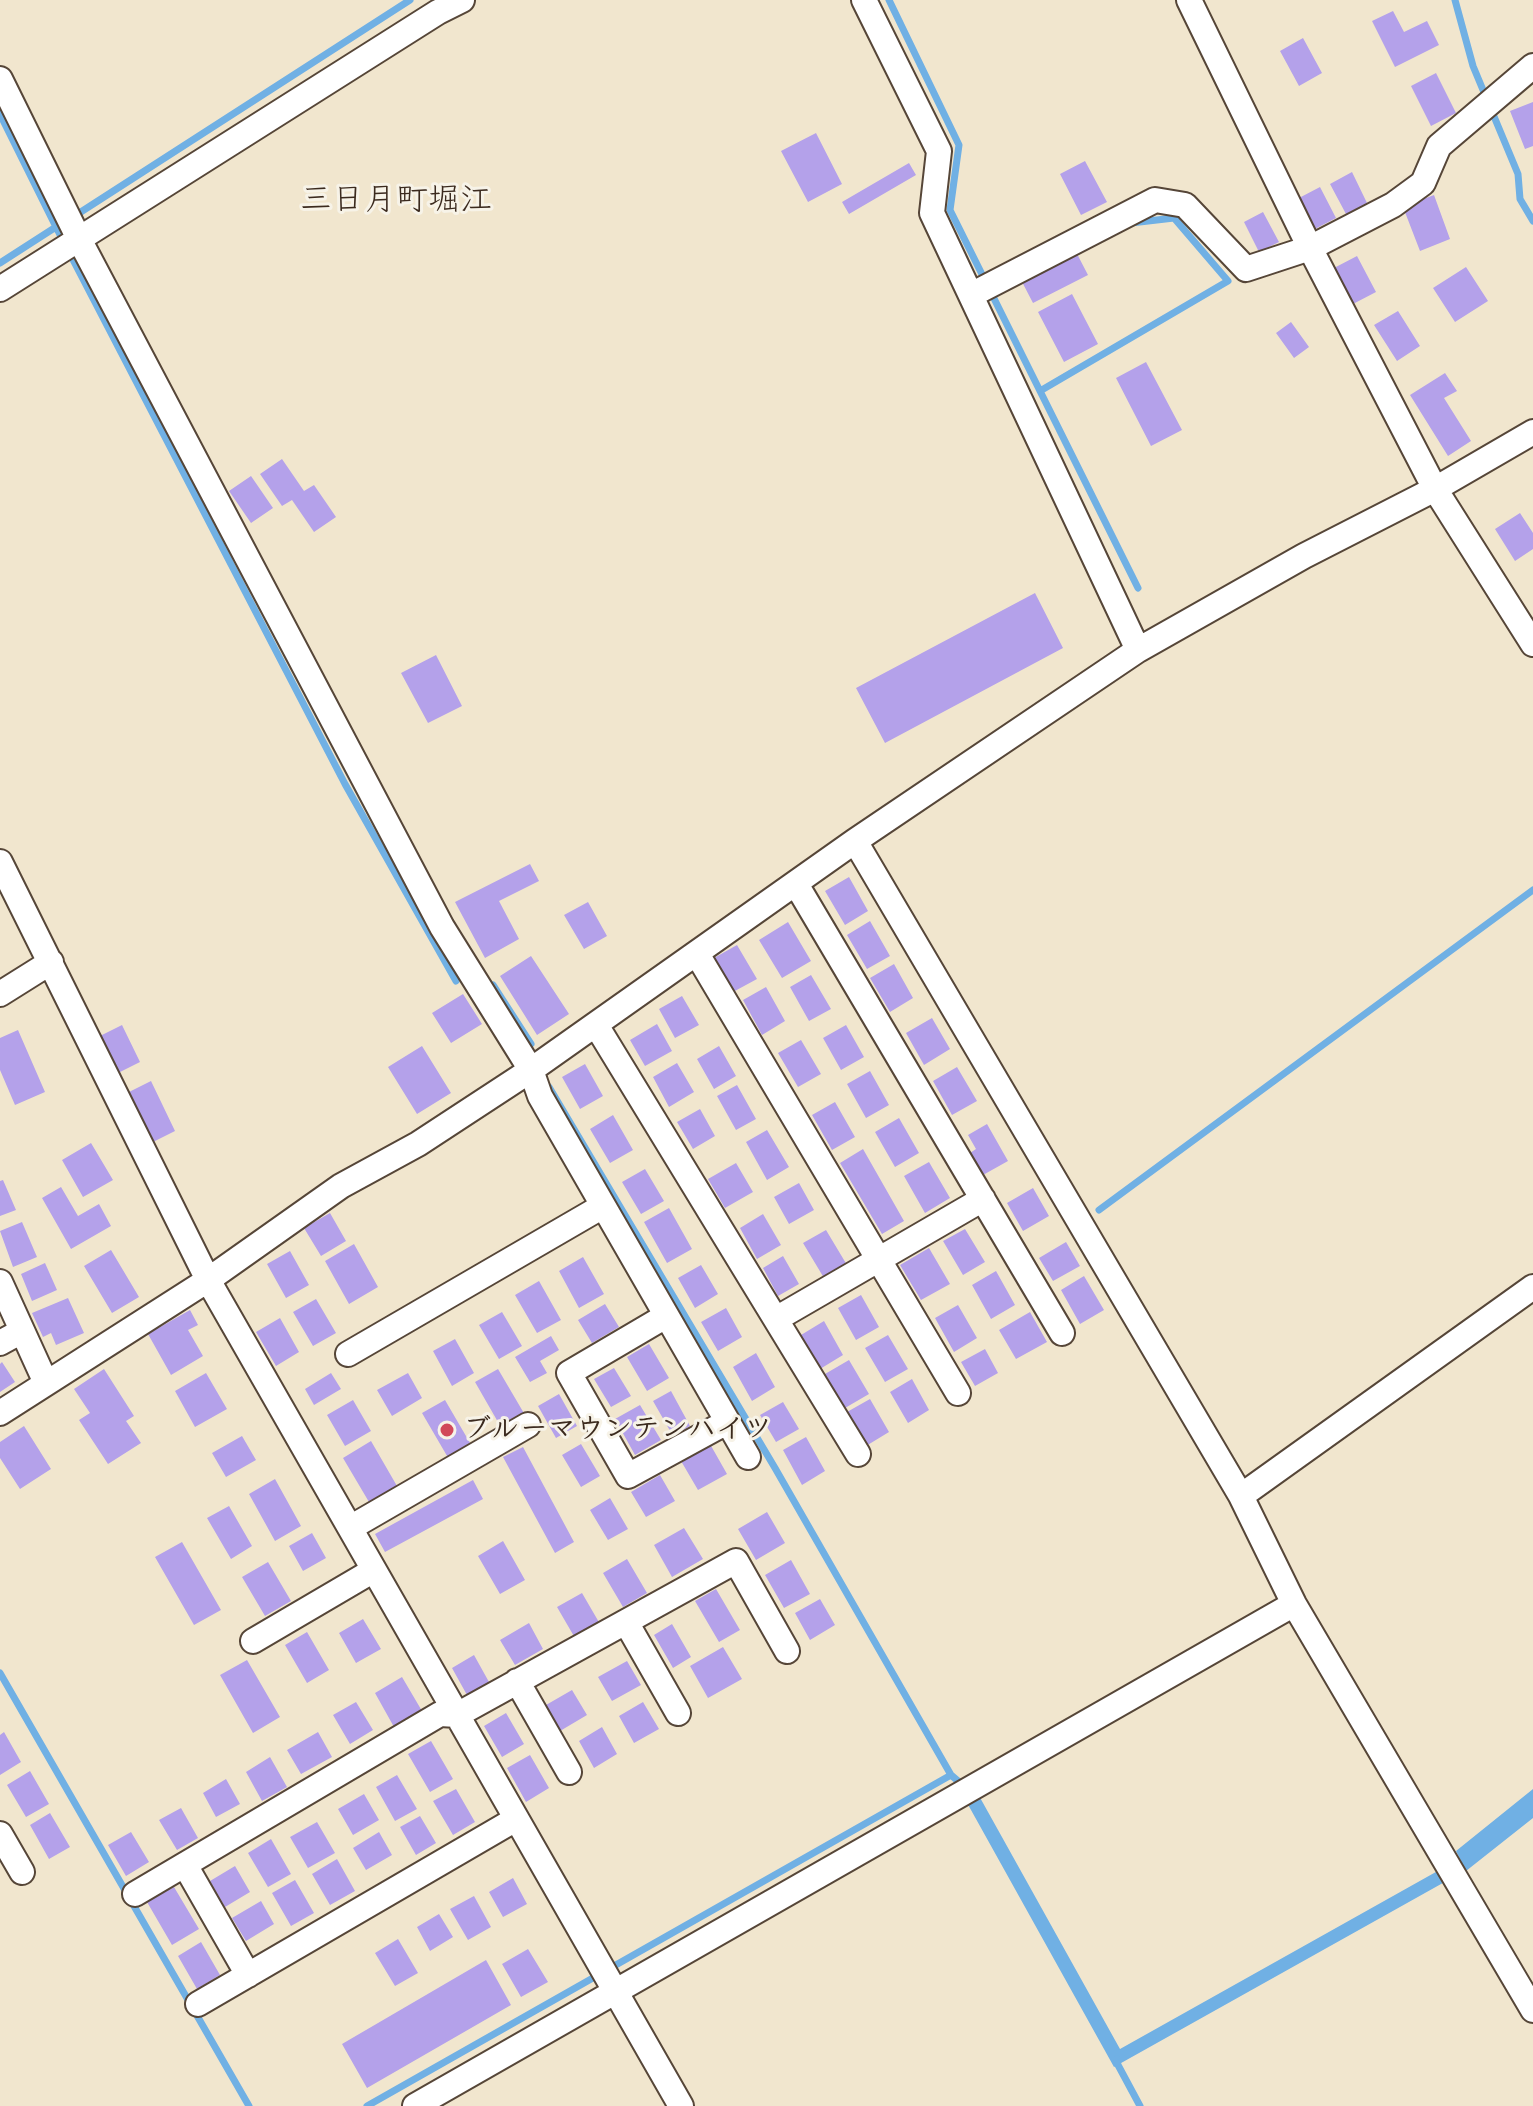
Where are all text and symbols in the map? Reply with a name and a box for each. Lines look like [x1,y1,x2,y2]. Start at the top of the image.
district label: 三日月町堀江 [300,182,492,220]
place label: ブルーマウンテンハイツ [463,1413,772,1447]
marker: ブルーマウンテンハイツ [438,1421,456,1439]

